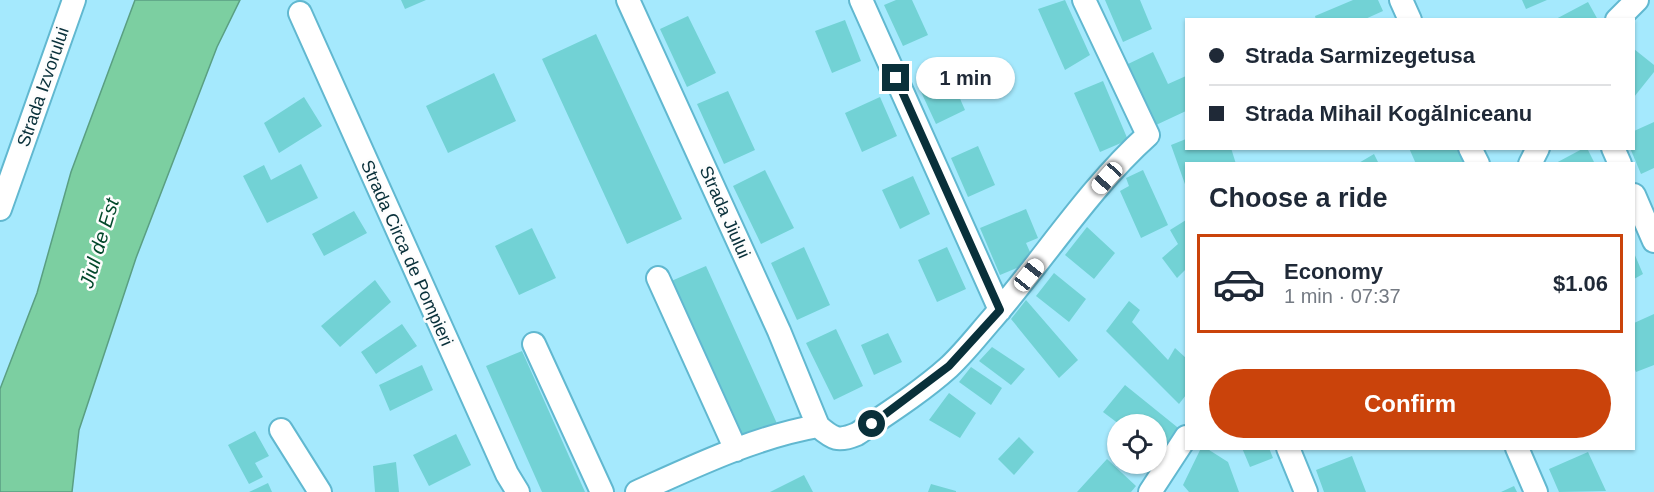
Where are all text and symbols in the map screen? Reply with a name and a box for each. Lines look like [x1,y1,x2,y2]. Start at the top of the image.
street label: Strada Izvorului [13,25,73,149]
text: Strada Sarmizegetusa [1245,43,1475,68]
callout: 1 min [917,57,1016,99]
route end [882,64,909,91]
text: 1 min [939,67,992,89]
text: Strada Mihail Kogălniceanu [1245,101,1532,126]
street label: Strada Circa de Pompieri [357,157,457,349]
car [1088,159,1126,197]
street label: Strada Jiului [696,163,754,261]
text: Choose a ride [1209,183,1388,213]
water label: Jiul de Est [75,194,123,291]
car [1011,255,1047,295]
icon: car [1212,257,1266,311]
text: Economy [1284,259,1383,284]
text: $1.06 [1553,271,1608,296]
text: 1 min · 07:37 [1284,285,1401,307]
button: Confirm [1209,369,1611,438]
route start [858,410,885,437]
map controls [1107,414,1167,474]
button: locate [1107,414,1167,474]

